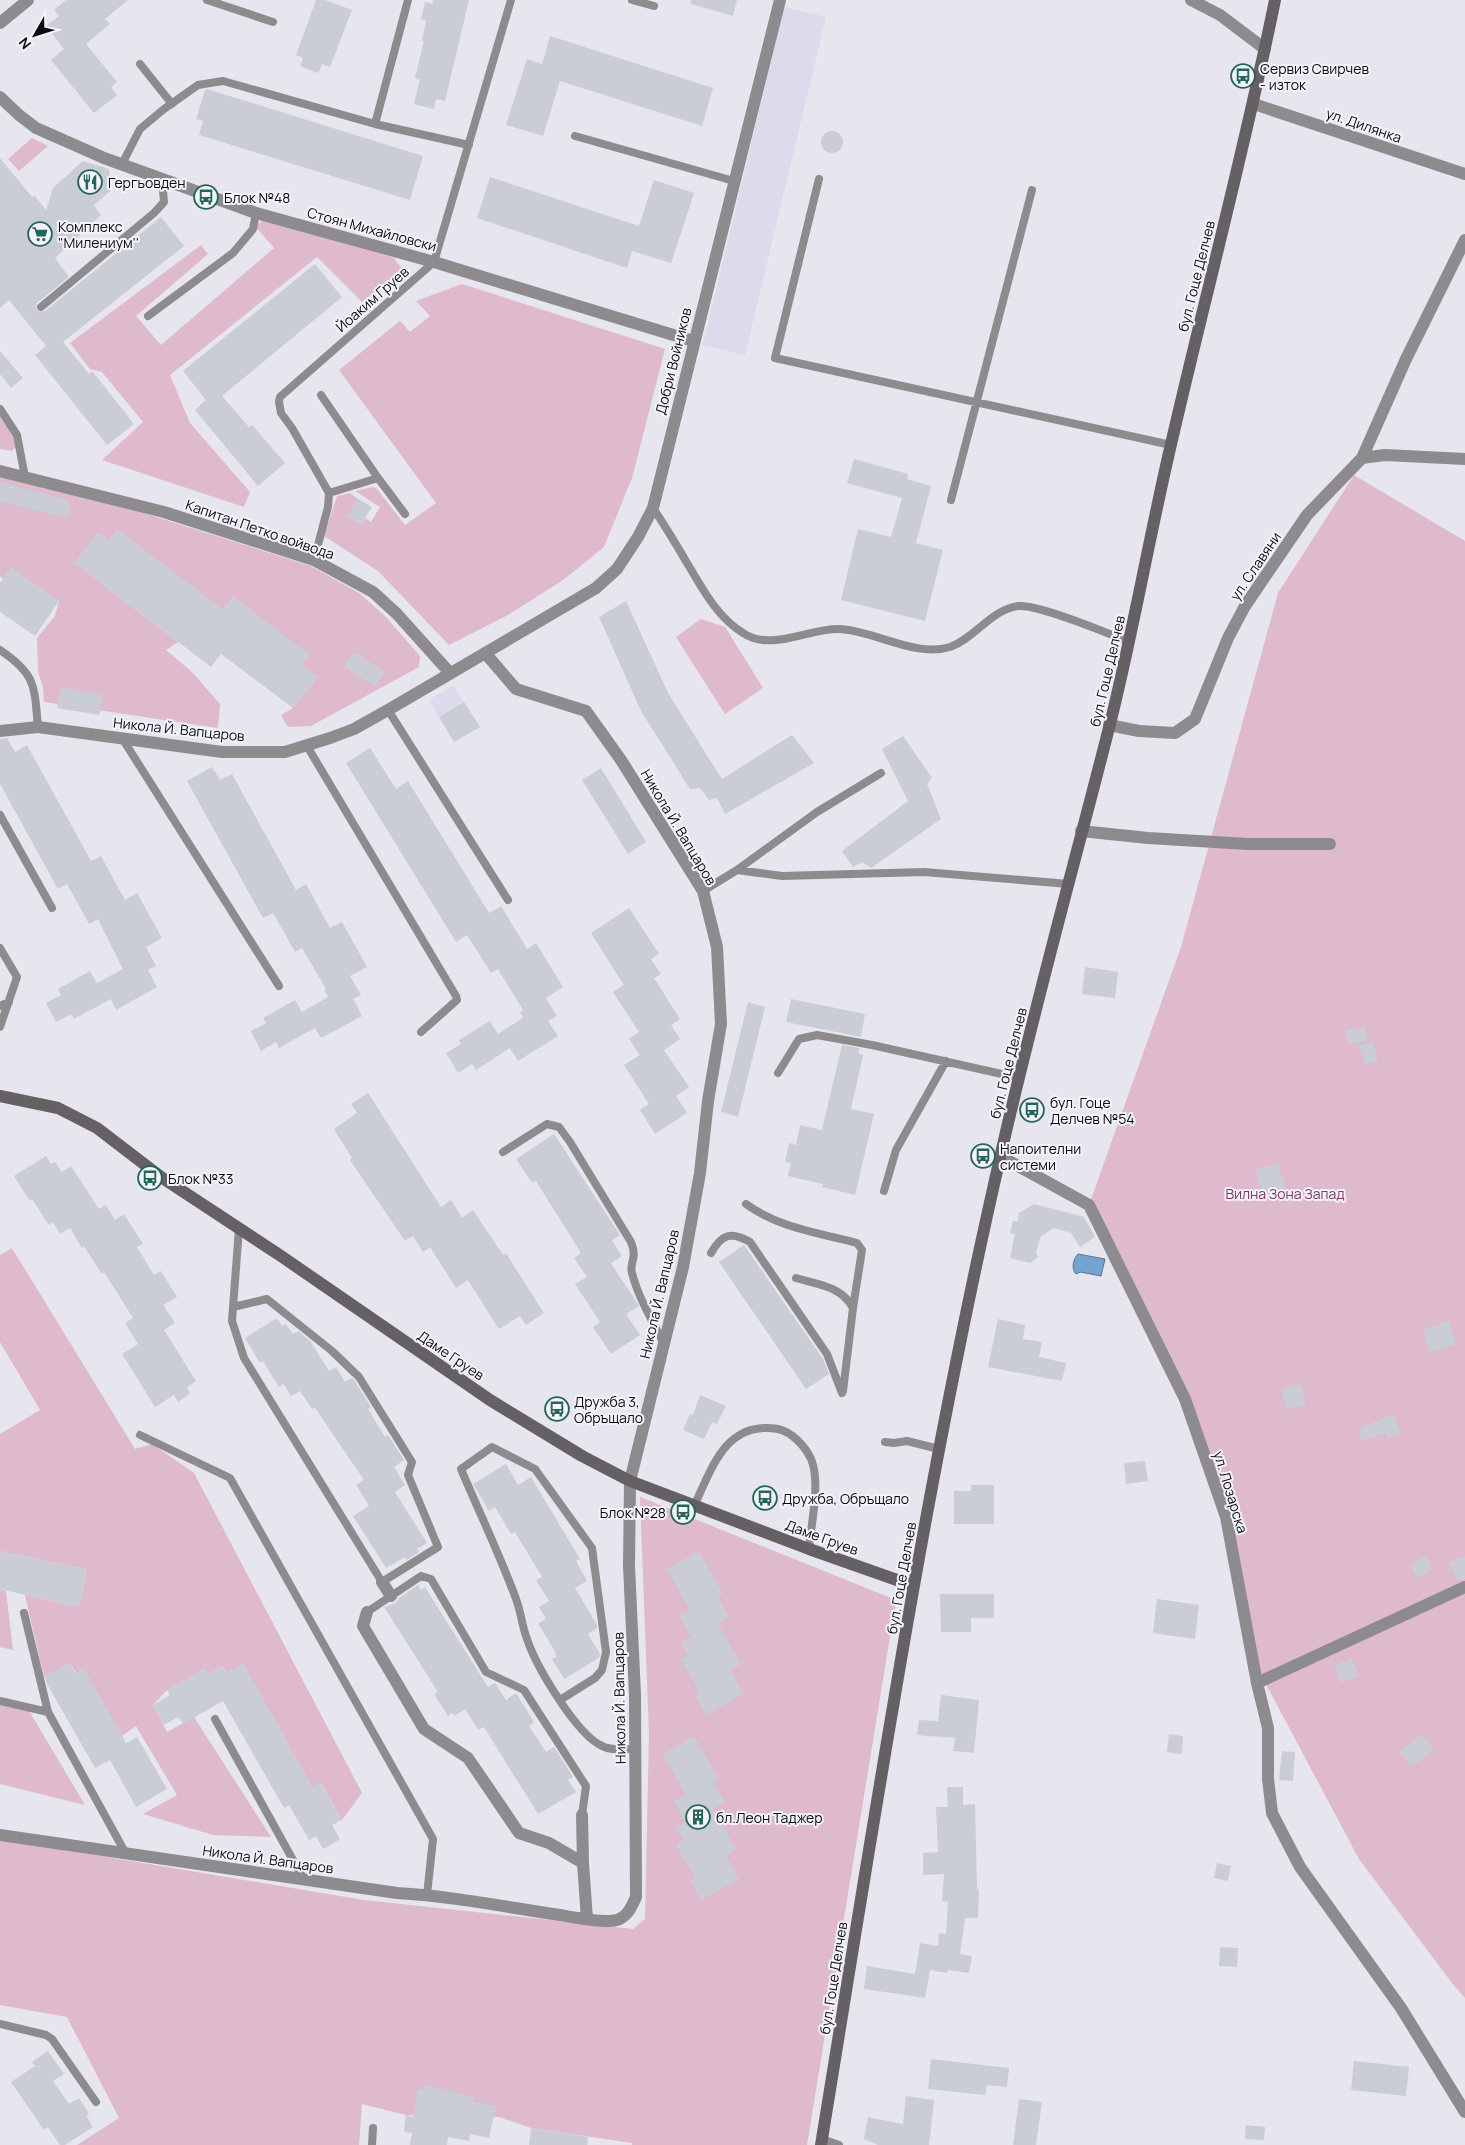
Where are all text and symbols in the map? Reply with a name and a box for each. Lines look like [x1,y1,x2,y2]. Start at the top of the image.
north arrow [10,10,60,60]
text: N [14,34,35,53]
place label: Сервиз Свирчев - изток [1260,59,1369,94]
bus stop icon: Сервиз Свирчев - изток [1230,63,1256,89]
street label: ул. Дилянка [1324,103,1404,147]
restaurant icon: Гергьовден [77,169,103,195]
place label: Гергьовден [108,173,186,192]
bus stop icon: Блок №48 [193,184,219,210]
place label: Блок №48 [224,188,290,207]
street label: Стоян Михайловски [305,203,439,255]
place label: Комплекс "Милениум'' [58,217,139,252]
street label: бул. Гоце Делчев [1173,218,1219,333]
supermarket icon: Комплекс "Милениум'' [27,221,53,247]
street label: Йоаким Груев [331,262,413,336]
street label: Добри Войников [651,305,696,416]
street label: Капитан Петко войвода [183,495,337,563]
street label: ул. Славяни [1225,528,1285,604]
street label: бул. Гоце Делчев [1085,613,1129,728]
street label: Никола Й. Вапцаров [112,713,246,745]
street label: Никола Й. Вапцаров [637,766,721,889]
street label: бул. Гоце Делчев [985,1005,1031,1120]
place label: бул. Гоце Делчев №54 [1050,1093,1135,1128]
bus stop icon: бул. Гоце Делчев №54 [1019,1097,1045,1123]
place label: Напоителни системи [1000,1139,1081,1174]
bus stop icon: Напоителни системи [970,1143,996,1169]
bus stop icon: Блок №33 [137,1165,163,1191]
place label: Блок №33 [168,1169,234,1188]
park label: Вилна Зона Запад [1225,1184,1345,1203]
street label: Никола Й. Вапцаров [635,1227,683,1360]
street label: Даме Груев [414,1326,488,1385]
place label: Дружба 3, Обръщало [574,1392,643,1427]
bus stop icon: Дружба 3, Обръщало [544,1396,570,1422]
street label: ул. Лозарска [1209,1449,1253,1535]
bus stop icon: Дружба, Обръщало [752,1485,778,1511]
place label: Дружба, Обръщало [782,1489,909,1508]
bus stop icon: Блок №28 [670,1499,696,1525]
place label: Блок №28 [600,1503,666,1522]
street label: Даме Груев [783,1515,862,1559]
street label: бул. Гоце Делчев [882,1520,920,1636]
street label: Никола Й. Вапцаров [608,1631,630,1764]
building icon: бл.Леон Таджер [685,1804,711,1830]
place label: бл.Леон Таджер [716,1808,823,1827]
street label: Никола Й. Вапцаров [201,1840,335,1878]
street label: бул. Гоце Делчев [815,1920,851,2036]

